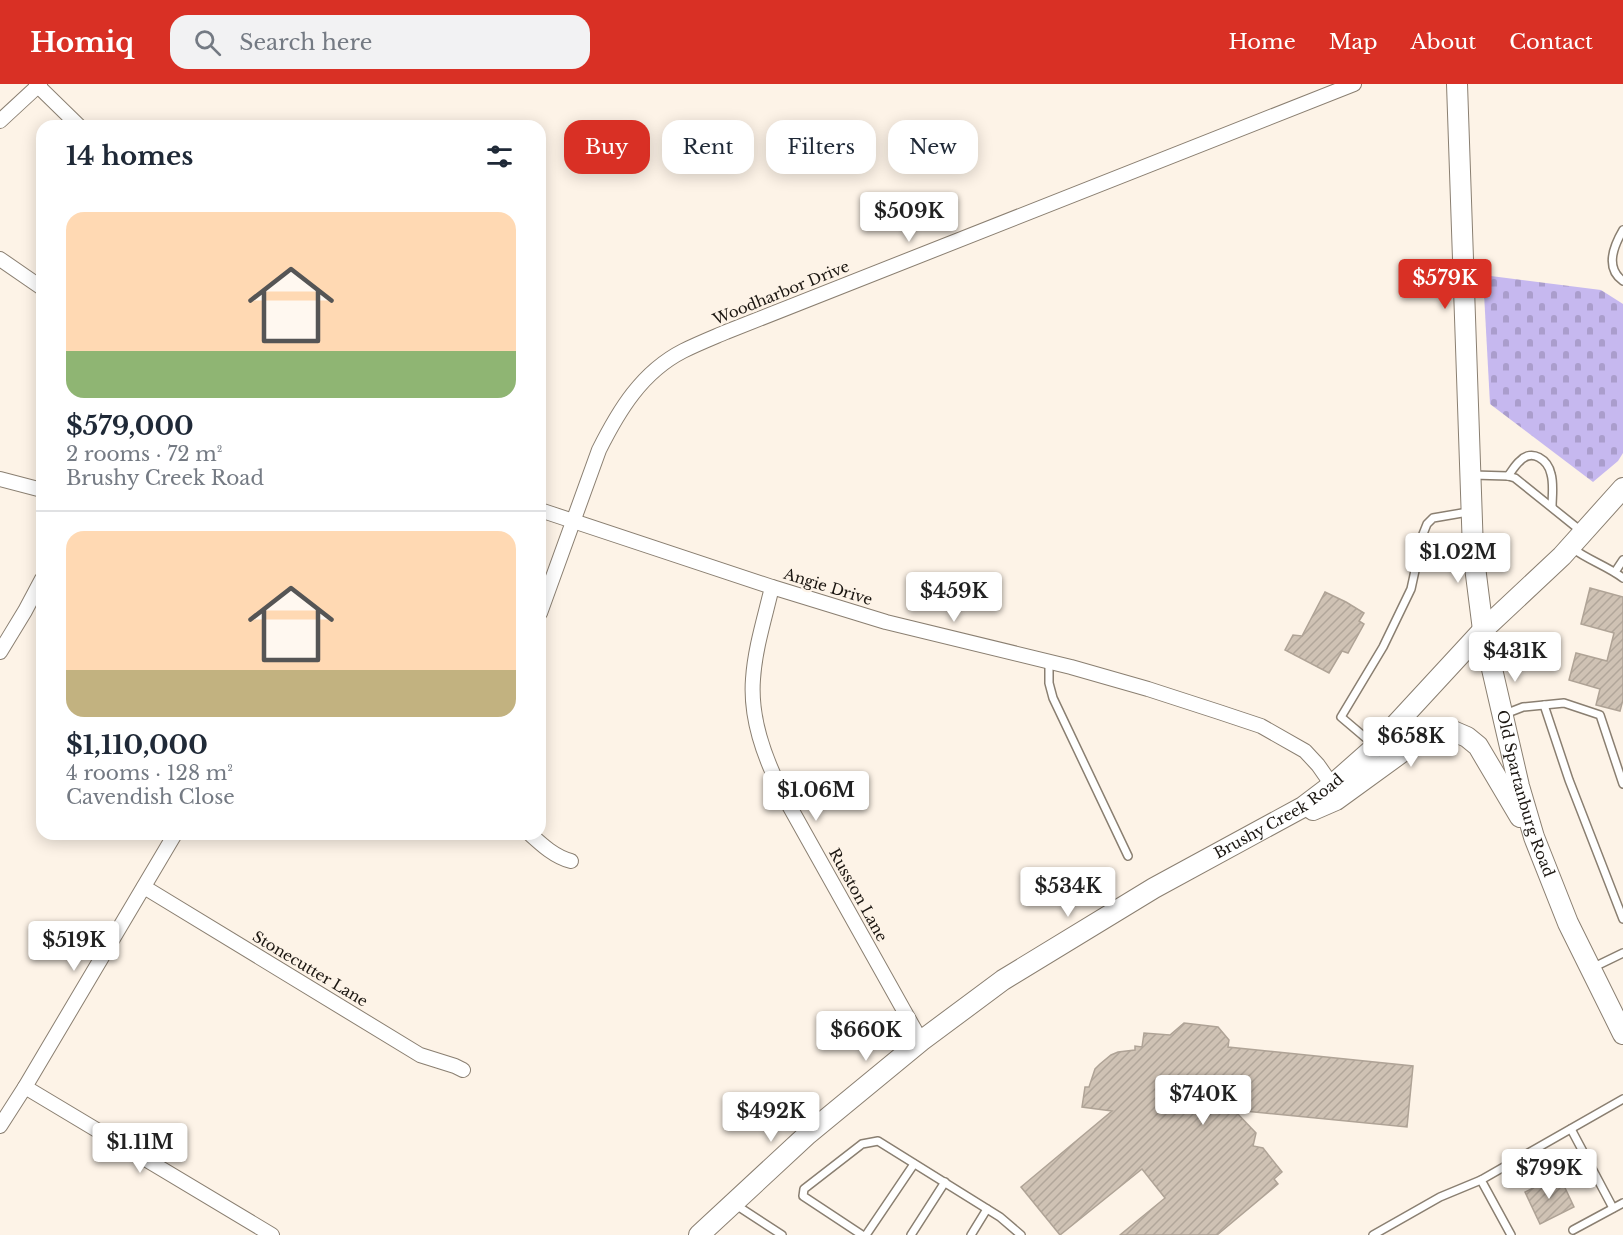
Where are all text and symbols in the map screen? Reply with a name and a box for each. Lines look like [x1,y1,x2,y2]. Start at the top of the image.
search box [170,15,590,69]
text: Homiq [30,25,134,60]
icon: search [191,26,224,59]
text: Search here [239,29,372,56]
text: Home [1229,29,1296,55]
text: Map [1329,29,1377,55]
text: About [1410,29,1476,55]
text: Contact [1509,29,1593,55]
chip: Buy [564,120,650,174]
chip: Rent [662,120,754,174]
chip: Filters [766,120,876,174]
chip: New [888,120,978,174]
text: 14 homes [66,140,193,172]
icon: filters [483,140,516,173]
pin: $509K [867,192,951,243]
text: $509K [874,199,944,223]
icon: home [237,251,345,359]
street label: Woodharbor Drive [709,256,852,329]
pin: $579K [1403,259,1487,310]
text: $579K [1412,266,1478,290]
text: $579,000 [66,410,194,442]
text: 2 rooms · 72 m² [66,442,223,466]
text: Brushy Creek Road [66,466,264,490]
pin: $1.02M [1409,533,1507,584]
text: $1.02M [1419,540,1497,564]
street label: Angie Drive [781,564,875,609]
icon: home [237,570,345,678]
pin: $459K [912,572,996,623]
text: $459K [920,579,988,603]
pin: $431K [1473,632,1557,683]
text: $431K [1483,639,1547,663]
street label: Old Spartanburg Road [1493,708,1559,880]
pin: $658K [1369,717,1453,768]
text: $658K [1377,724,1445,748]
text: $1,110,000 [66,729,208,761]
text: 4 rooms · 128 m² [66,761,233,785]
street label: Brushy Creek Road [1211,769,1347,863]
pin: $1.06M [767,771,865,822]
text: $1.06M [777,778,855,802]
text: Cavendish Close [66,785,235,809]
street label: Russton Lane [825,845,892,945]
pin: $534K [1026,867,1110,918]
text: $534K [1034,874,1102,898]
pin: $519K [32,921,116,972]
street label: Stonecutter Lane [249,927,371,1011]
text: $519K [42,928,106,952]
pin: $660K [824,1011,908,1062]
text: $660K [830,1018,902,1042]
pin: $740K [1161,1075,1245,1126]
text: $740K [1169,1082,1237,1106]
pin: $492K [729,1092,813,1143]
text: $492K [736,1099,806,1123]
pin: $1.11M [91,1123,189,1174]
text: $1.11M [106,1130,174,1154]
pin: $799K [1507,1149,1591,1200]
text: $799K [1516,1156,1582,1180]

